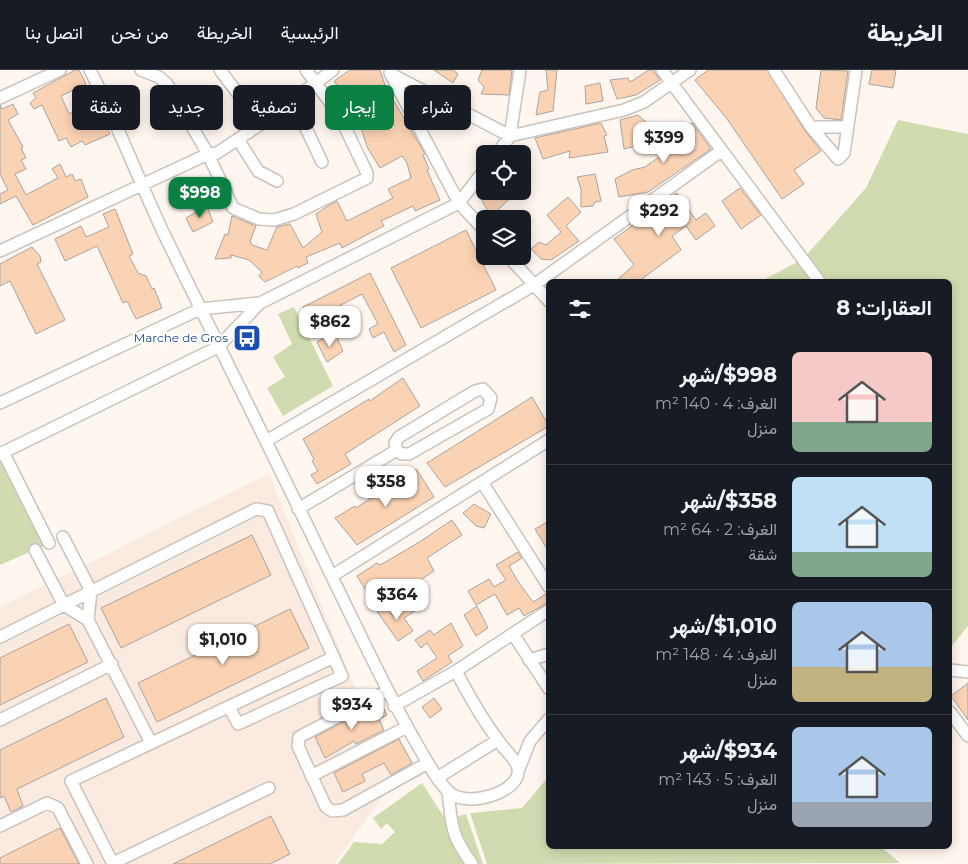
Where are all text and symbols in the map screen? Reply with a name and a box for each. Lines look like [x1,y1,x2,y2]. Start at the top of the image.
text: الخريطة [867,18,943,47]
text: اتصل بنا [25,22,83,44]
text: من نحن [111,22,169,44]
text: الخريطة [197,22,252,44]
text: الرئيسية [280,22,339,44]
chip: شقة [72,85,140,130]
chip: جديد [150,85,223,130]
chip: تصفية [233,85,315,130]
chip: إيجار [325,85,394,130]
chip: شراء [404,85,471,130]
pin: $399 [634,122,694,164]
text: $399 [644,128,684,147]
map controls [476,145,531,265]
button: locate [476,145,531,200]
pin: $998 [170,176,230,219]
text: $998 [180,183,221,202]
pin: $292 [629,194,689,237]
text: $292 [639,201,679,220]
button: layers [476,210,531,265]
icon: filters [566,295,594,323]
text: العقارات: 8 [836,295,932,320]
pin: $862 [300,306,360,348]
text: $862 [310,312,350,331]
bus stop icon: Marche de Gros [232,323,262,353]
place label: Marche de Gros [134,330,228,345]
text: $998/شهر [679,362,777,387]
icon: home [832,372,892,432]
text: الغرف: 4 · 140 m² [655,394,777,413]
text: منزل [747,419,777,438]
pin: $358 [356,466,416,508]
text: $358 [366,472,406,491]
text: $358/شهر [681,488,777,513]
icon: home [832,497,892,557]
text: الغرف: 2 · 64 m² [663,520,777,539]
text: شقة [748,545,777,564]
pin: $364 [367,578,427,621]
text: $364 [377,585,417,604]
text: $1,010/شهر [670,613,777,638]
icon: home [832,622,892,682]
pin: $1,010 [182,624,264,666]
text: $1,010 [199,630,247,649]
text: الغرف: 4 · 148 m² [655,645,777,664]
text: منزل [747,670,777,689]
pin: $934 [322,688,382,731]
text: $934 [332,695,372,714]
text: $934/شهر [680,738,777,763]
icon: home [832,747,892,807]
text: الغرف: 5 · 143 m² [658,770,777,789]
text: منزل [747,795,777,814]

